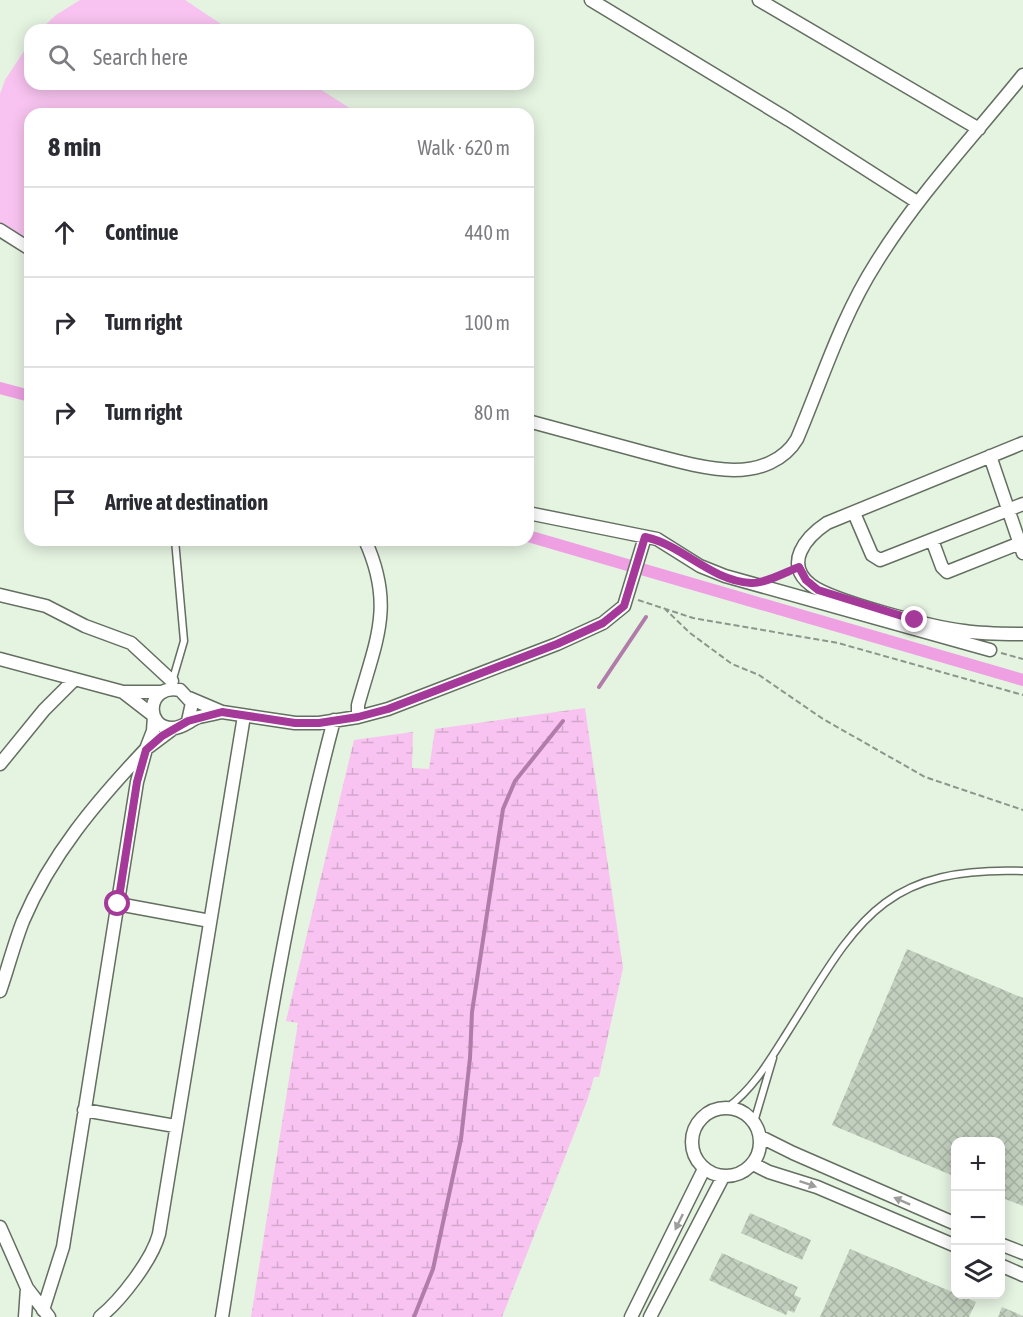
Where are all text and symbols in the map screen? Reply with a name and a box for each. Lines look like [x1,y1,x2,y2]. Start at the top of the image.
search box [24,24,534,90]
icon: search [45,41,78,74]
text: Search here [93,44,188,70]
text: 8 min [48,132,101,162]
text: Walk · 620 m [418,136,510,159]
icon: ahead [48,216,81,249]
text: Continue [105,219,179,245]
text: 440 m [465,221,510,244]
icon: right [48,306,81,339]
text: Turn right [105,309,182,335]
text: 100 m [465,311,510,334]
icon: right [48,396,81,429]
text: Turn right [105,399,182,425]
text: 80 m [474,401,510,424]
icon: arrive [48,486,81,519]
text: Arrive at destination [105,489,268,515]
route end [901,606,927,632]
route start [104,890,130,916]
map controls [951,1137,1005,1299]
button: + [951,1137,1005,1191]
one-way arrow [799,1180,817,1190]
button: − [951,1191,1005,1245]
one-way arrow [893,1196,911,1205]
one-way arrow [675,1213,684,1230]
button: layers [951,1245,1005,1299]

